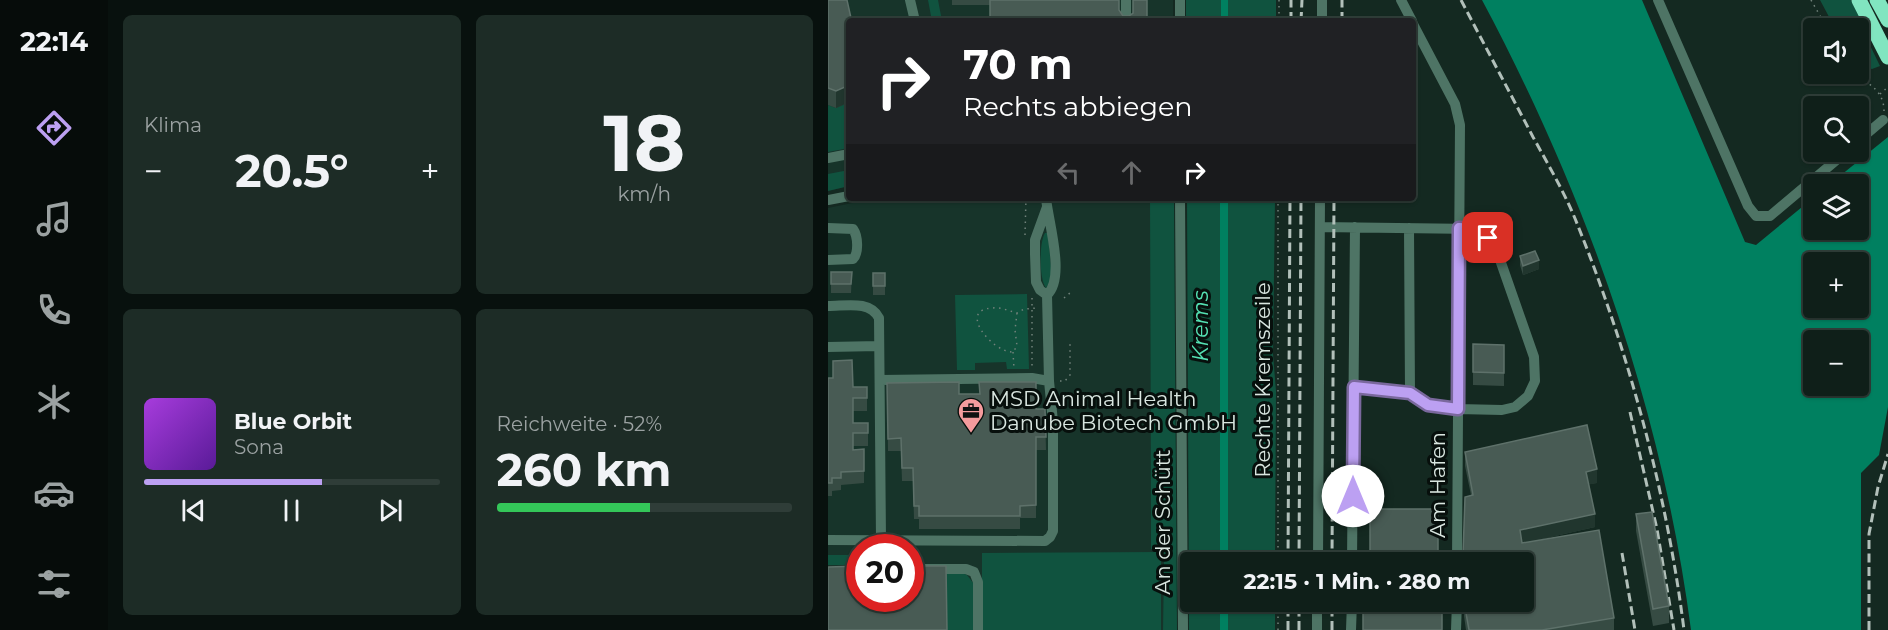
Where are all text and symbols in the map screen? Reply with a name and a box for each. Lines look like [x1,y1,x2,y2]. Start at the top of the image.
map controls [1803,18,1869,396]
button: sound [1803,18,1869,84]
text: 22:14 [20,25,88,58]
text: 70 m [963,38,1073,90]
icon: right [864,42,942,120]
text: Rechts abbiegen [963,90,1192,123]
text: 18 [603,95,685,191]
button: search [1803,96,1869,162]
icon: directions [33,107,75,149]
text: Klima [144,113,202,137]
text: 20.5° [235,143,349,198]
text: − [144,151,163,191]
text: + [421,151,440,191]
icon: left [1052,156,1085,189]
icon: ahead [1115,156,1148,189]
icon: right [1178,156,1211,189]
button: layers [1803,174,1869,240]
text: km/h [618,182,671,206]
icon: music [33,198,75,240]
pin [1462,212,1513,263]
icon: arrive [1471,221,1504,254]
button: + [1803,252,1869,318]
street label: Rechte Kremszeile [1250,282,1275,478]
icon: phone [33,289,75,331]
water label: Krems [1187,290,1214,362]
button: − [1803,330,1869,396]
icon: climate [33,381,75,423]
place label: MSD Animal Health Danube Biotech GmbH [990,386,1237,435]
office icon: MSD Animal Health Danube Biotech GmbH [956,396,986,434]
text: Blue Orbit [234,408,352,435]
text: Reichweite · 52% [497,412,662,436]
street label: Am Hafen [1425,432,1450,538]
text: Sona [234,435,284,459]
text: 260 km [497,442,672,497]
street label: An der Schütt [1150,449,1175,595]
position arrow [1321,464,1385,528]
icon: car [33,472,75,514]
icon: previous [177,494,210,527]
icon: pause [275,494,308,527]
icon: next [374,494,407,527]
speed limit sign: 20 [846,534,924,612]
icon: filters [33,563,75,605]
text: 22:15 · 1 Min. · 280 m [1244,568,1470,595]

